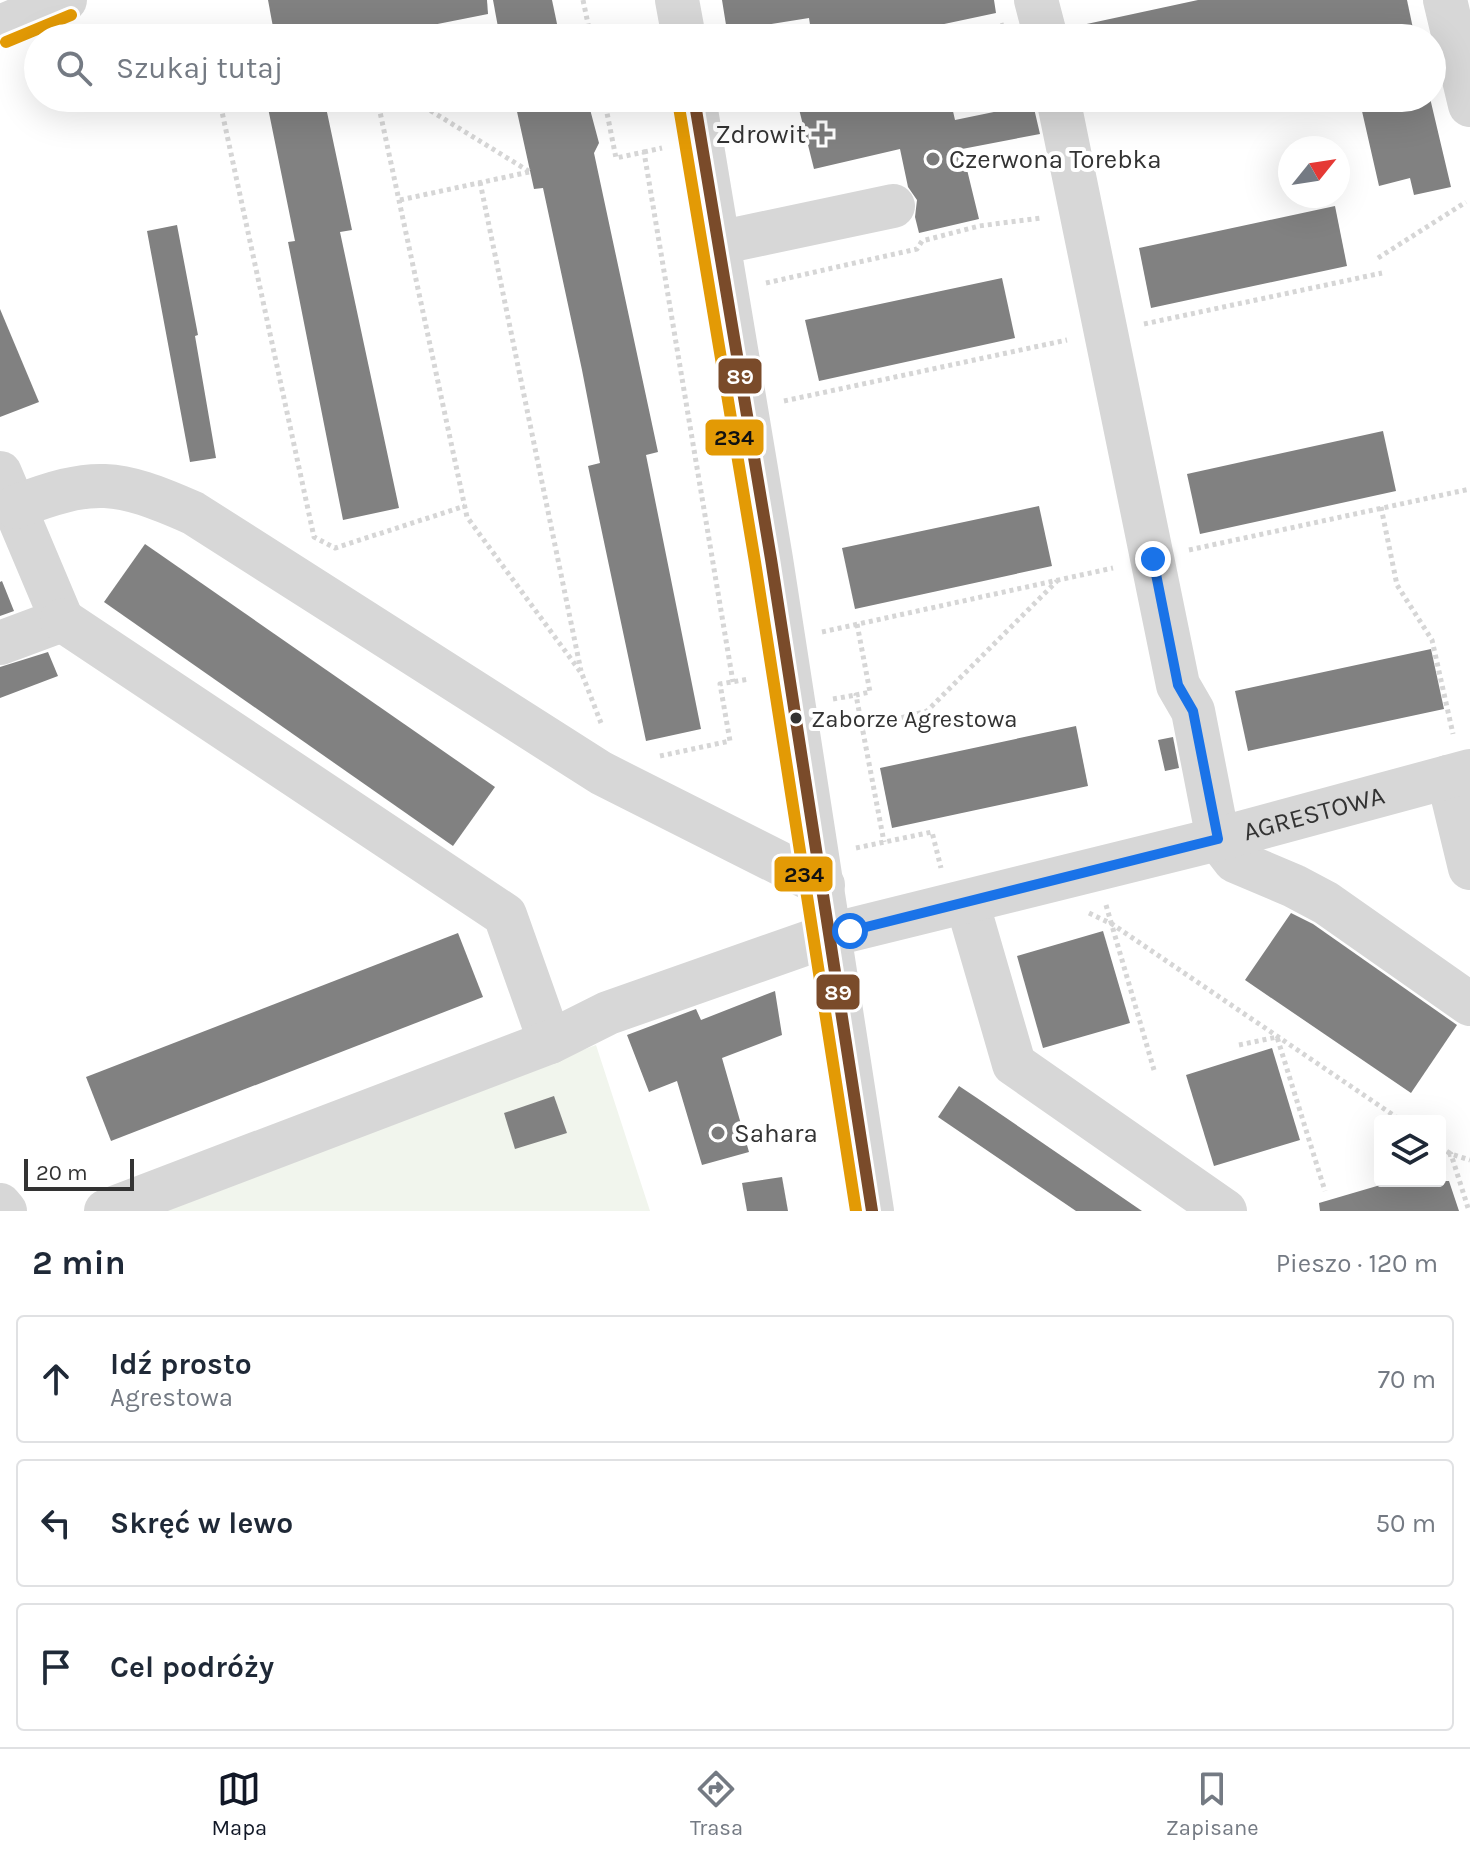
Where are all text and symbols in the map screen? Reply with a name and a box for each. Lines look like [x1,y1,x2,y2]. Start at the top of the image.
search box [24,24,1446,112]
icon: search [52,46,96,90]
text: Szukaj tutaj [116,50,283,86]
place label: Zdrowit [715,119,806,150]
marker: Zdrowit [813,125,831,143]
north arrow [1278,136,1350,208]
place label: Czerwona Torebka [949,144,1162,175]
marker: Czerwona Torebka [924,150,942,168]
line badge: 89 [717,357,763,395]
text: 89 [726,364,754,390]
line badge: 234 [704,418,765,457]
text: 234 [714,425,754,451]
route end [1135,541,1171,577]
place label: Zaborze Agrestowa [811,705,1018,733]
marker: Zaborze Agrestowa [788,710,804,726]
street label: AGRESTOWA [1240,780,1388,848]
line badge: 234 [773,855,834,893]
text: 234 [784,862,824,888]
route start [832,913,868,949]
line badge: 89 [815,973,861,1011]
text: 89 [824,980,852,1006]
map controls [1374,1115,1446,1187]
button: layers [1374,1115,1446,1187]
place label: Sahara [734,1118,818,1149]
marker: Sahara [709,1124,727,1142]
scale bar [24,1155,134,1191]
text: 20 m [36,1160,88,1186]
text: 2 min [32,1243,126,1283]
text: Pieszo · 120 m [1276,1248,1438,1279]
text: Idź prosto [110,1346,252,1382]
icon: ahead [34,1357,78,1401]
text: 70 m [1378,1364,1436,1395]
text: Agrestowa [110,1382,233,1413]
icon: left [34,1501,78,1545]
text: Skręć w lewo [110,1505,293,1541]
text: 50 m [1375,1508,1436,1539]
icon: arrive [34,1645,78,1689]
text: Cel podróży [110,1649,274,1685]
tab: Mapa [211,1767,267,1841]
tab: Trasa [690,1767,743,1841]
tab: Zapisane [1166,1767,1259,1841]

